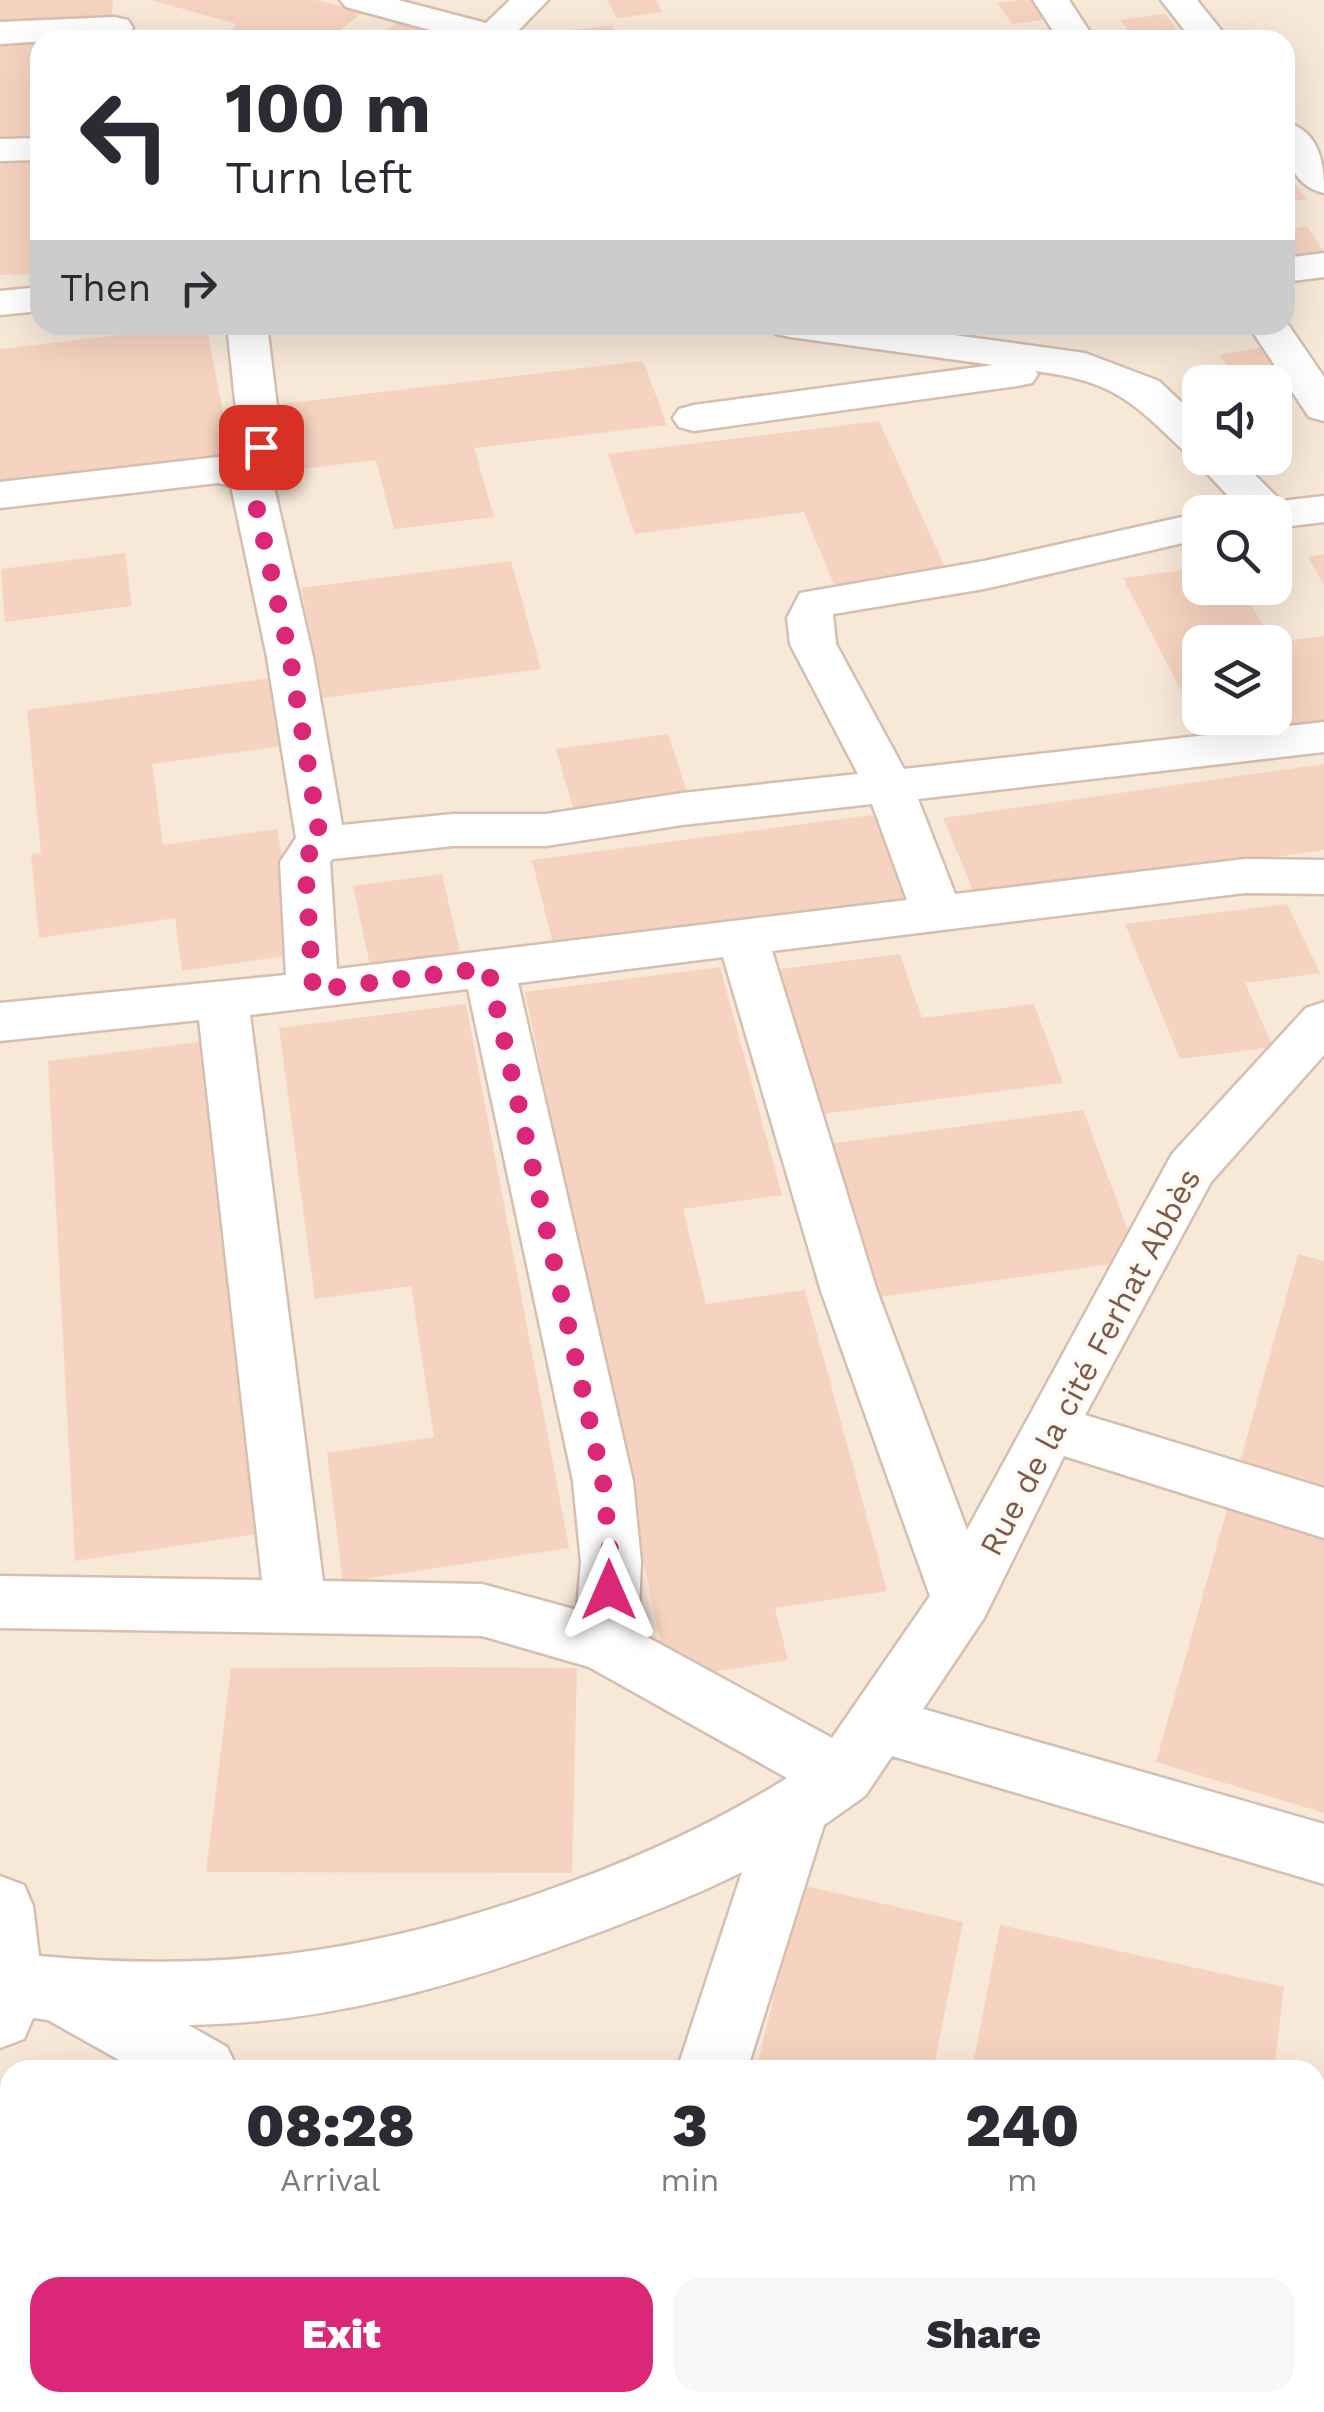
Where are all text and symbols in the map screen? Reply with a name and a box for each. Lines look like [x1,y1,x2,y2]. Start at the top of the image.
text: 100 m [225,67,431,149]
icon: left [60,70,190,200]
text: Turn left [225,151,412,204]
icon: right [171,260,226,315]
text: Then [60,266,151,310]
map controls [1182,365,1292,735]
button: sound [1182,365,1292,475]
pin [219,405,304,490]
icon: arrive [234,420,289,475]
button: search [1182,495,1292,605]
button: layers [1182,625,1292,735]
street label: Rue de la cité Ferhat Abbès [972,1162,1208,1562]
position arrow [557,1538,661,1642]
text: 08:28 [246,2090,415,2161]
text: 3 [672,2090,708,2161]
text: 240 [965,2090,1079,2161]
text: Arrival [280,2161,380,2199]
text: min [660,2161,719,2199]
text: m [1007,2161,1037,2199]
button: Exit [30,2277,653,2392]
button: Share [673,2277,1295,2392]

